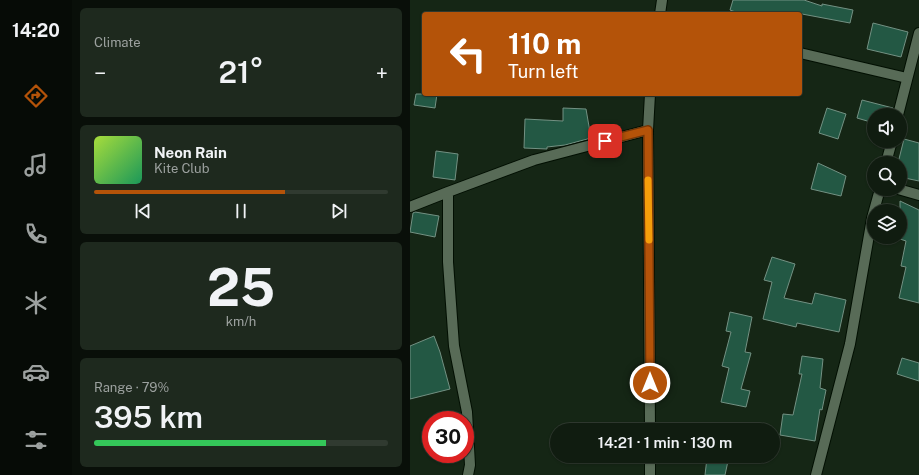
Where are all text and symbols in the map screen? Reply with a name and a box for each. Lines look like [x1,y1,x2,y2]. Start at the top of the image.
text: 14:20 [12,20,60,41]
text: 110 m [508,27,581,60]
icon: left [442,28,494,80]
text: Climate [94,35,141,50]
text: 21° [218,54,264,90]
text: − [94,60,106,86]
text: + [376,60,388,86]
text: Turn left [508,61,578,82]
icon: directions [22,82,50,110]
map controls [867,108,907,244]
button: sound [867,108,907,148]
pin [588,124,622,158]
icon: arrive [594,130,616,152]
text: Neon Rain [154,144,227,161]
icon: music [22,151,50,179]
button: search [867,156,907,196]
text: Kite Club [154,161,209,176]
icon: previous [132,200,154,222]
icon: pause [230,200,252,222]
icon: next [328,200,350,222]
button: layers [867,204,907,244]
icon: phone [22,220,50,248]
text: 25 [207,257,275,318]
icon: climate [22,289,50,317]
text: km/h [226,314,256,329]
icon: car [22,358,50,386]
position arrow [629,362,671,404]
text: Range · 79% [94,380,169,395]
text: 395 km [94,399,203,435]
speed limit sign: 30 [422,411,474,463]
icon: filters [22,426,50,454]
text: 14:21 · 1 min · 130 m [598,434,732,451]

